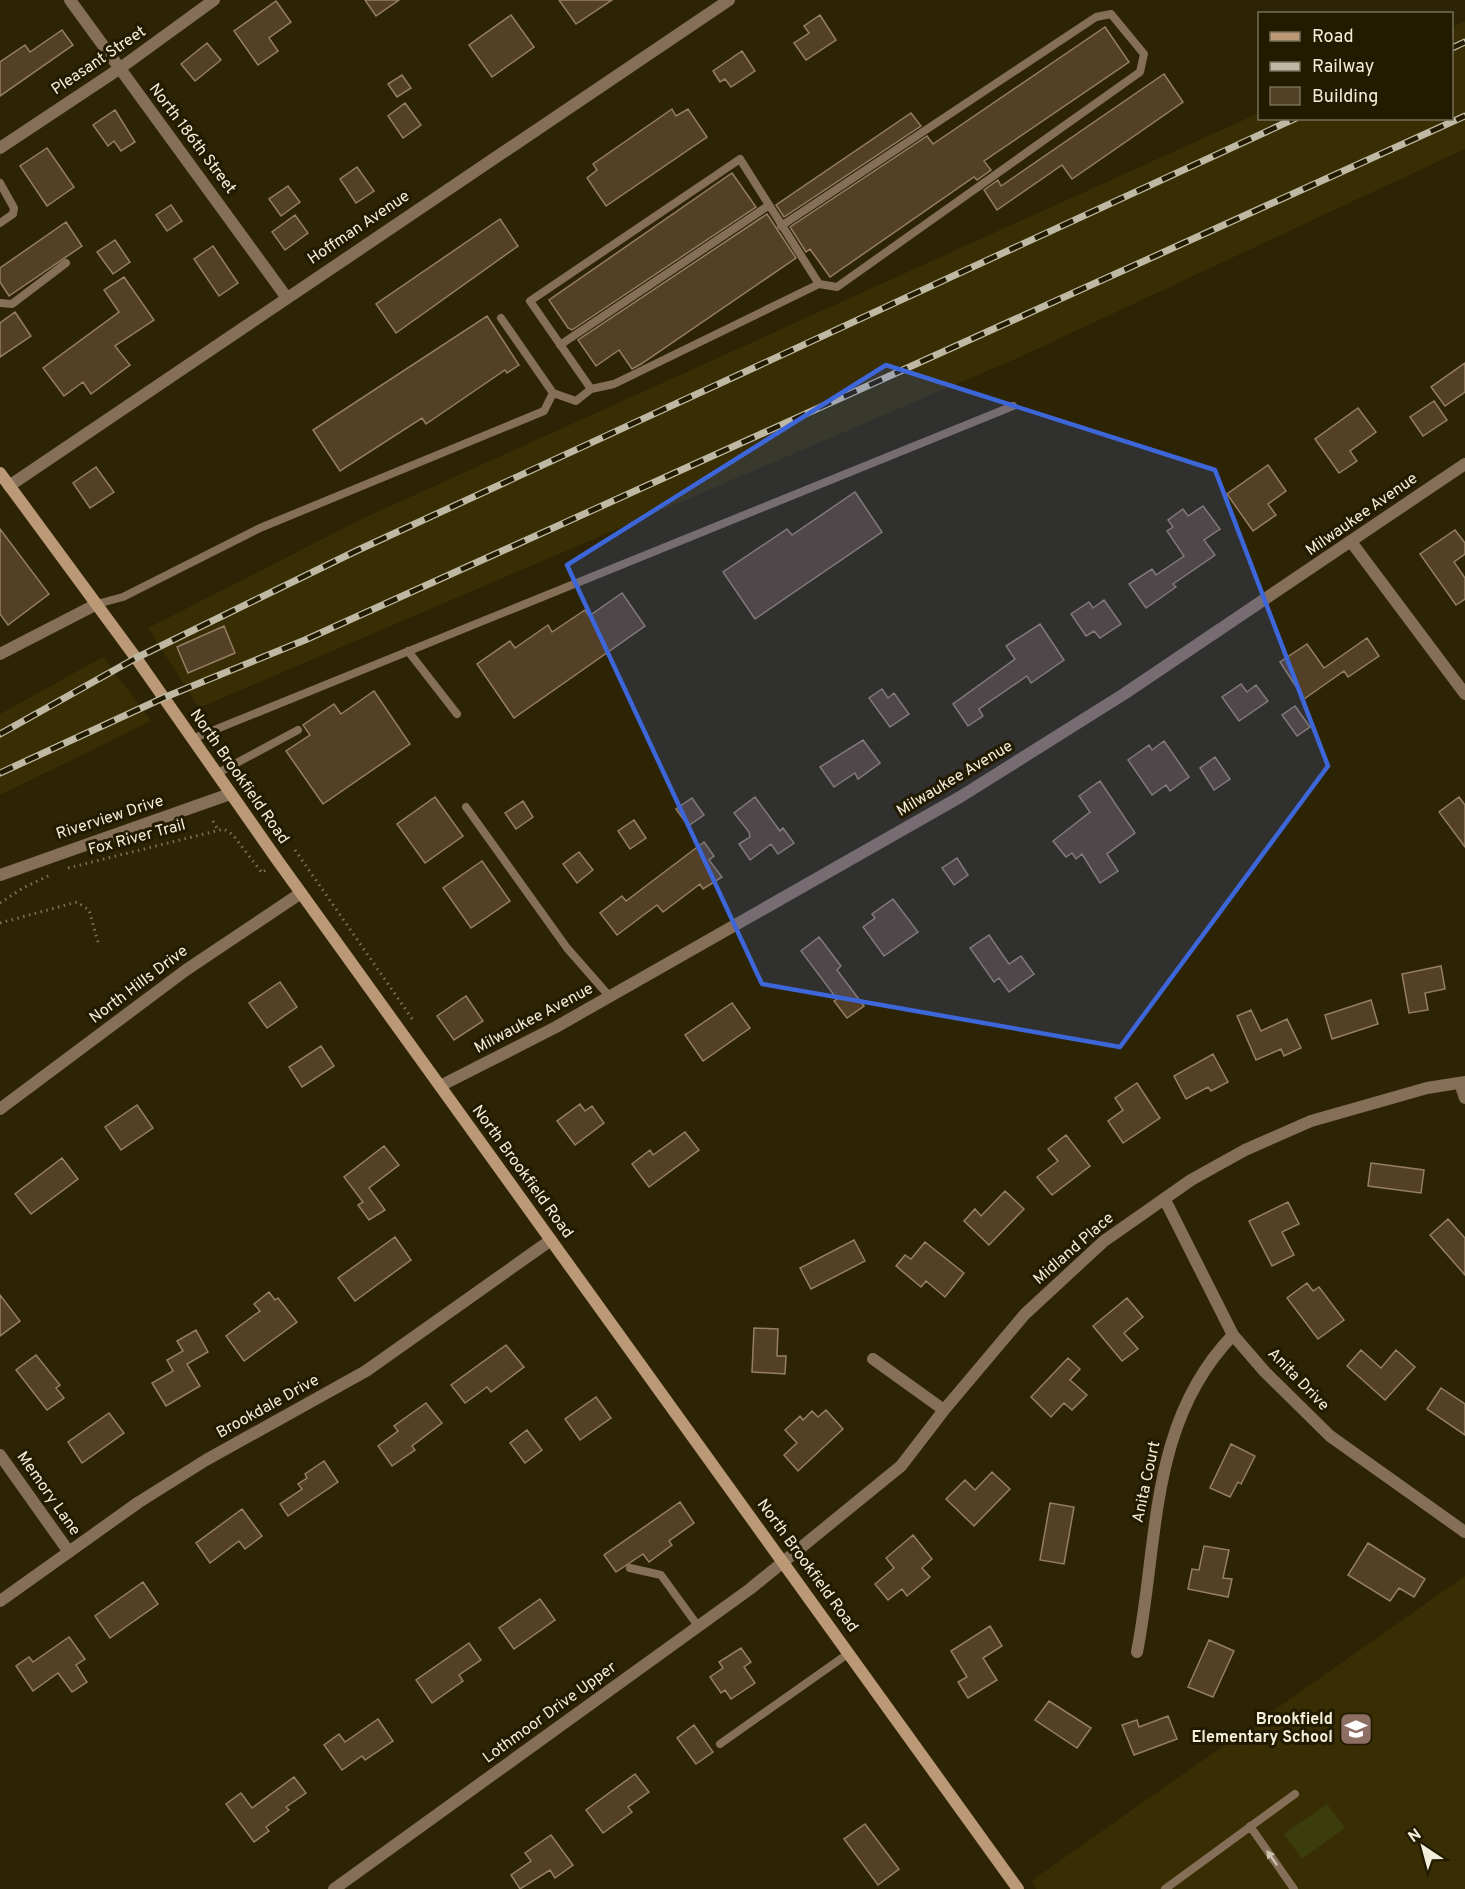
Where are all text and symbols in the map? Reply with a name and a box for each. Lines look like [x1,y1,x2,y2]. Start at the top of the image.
legend [1258,12,1453,120]
street label: Pleasant Street [48,22,150,100]
text: Road [1312,26,1354,49]
text: Railway [1312,56,1374,79]
street label: North 186th Street [144,80,240,198]
text: Building [1312,86,1378,109]
street label: Hoffman Avenue [304,186,414,270]
street label: Milwaukee Avenue [1302,469,1422,561]
street label: North Brookfield Road [185,706,293,848]
street label: Milwaukee Avenue [893,736,1017,822]
street label: Riverview Drive [54,791,166,845]
street label: Fox River Trail [86,815,188,861]
street label: North Hills Drive [86,942,192,1028]
street label: Milwaukee Avenue [471,979,597,1059]
street label: North Brookfield Road [467,1101,577,1243]
street label: Midland Place [1030,1209,1118,1289]
street label: Anita Drive [1263,1344,1333,1416]
street label: Brookdale Drive [213,1371,323,1443]
street label: Anita Court [1129,1439,1165,1525]
street label: Memory Lane [12,1448,84,1540]
street label: North Brookfield Road [752,1495,862,1637]
street label: Lothmoor Drive Upper [479,1658,621,1768]
place label: Brookfield Elementary School [1191,1710,1333,1748]
school or university icon: Brookfield Elementary School [1338,1711,1374,1747]
north arrow [1393,1817,1453,1877]
text: N [1405,1825,1426,1848]
one-way arrow [1266,1850,1278,1866]

